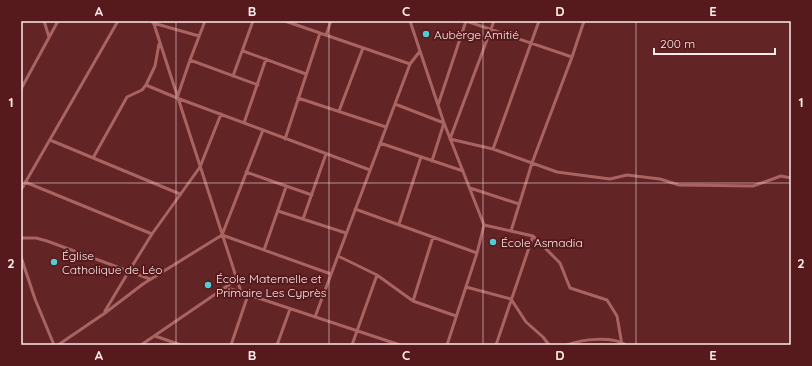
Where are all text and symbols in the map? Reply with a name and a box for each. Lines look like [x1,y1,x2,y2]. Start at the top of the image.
text: A [95,3,104,19]
text: B [248,3,256,19]
text: C [402,3,410,19]
text: D [555,3,565,19]
text: E [709,3,717,19]
place label: Aubèrge Amitié [434,27,519,42]
marker: Aubèrge Amitié [421,29,431,39]
scale bar [654,30,775,56]
text: 200 m [660,36,695,51]
text: 1 [8,94,14,110]
text: 1 [798,94,804,110]
place label: École Asmadia [501,235,583,250]
marker: École Asmadia [488,237,498,247]
place label: Église Catholique de Léo [62,248,162,277]
text: 2 [7,255,15,271]
text: 2 [797,255,805,271]
marker: Église Catholique de Léo [49,257,59,267]
place label: École Maternelle et Primaire Les Cyprès [216,271,327,300]
marker: École Maternelle et Primaire Les Cyprès [203,280,213,290]
text: A [95,347,104,363]
text: B [248,347,256,363]
text: C [402,347,410,363]
text: D [555,347,565,363]
text: E [709,347,717,363]

